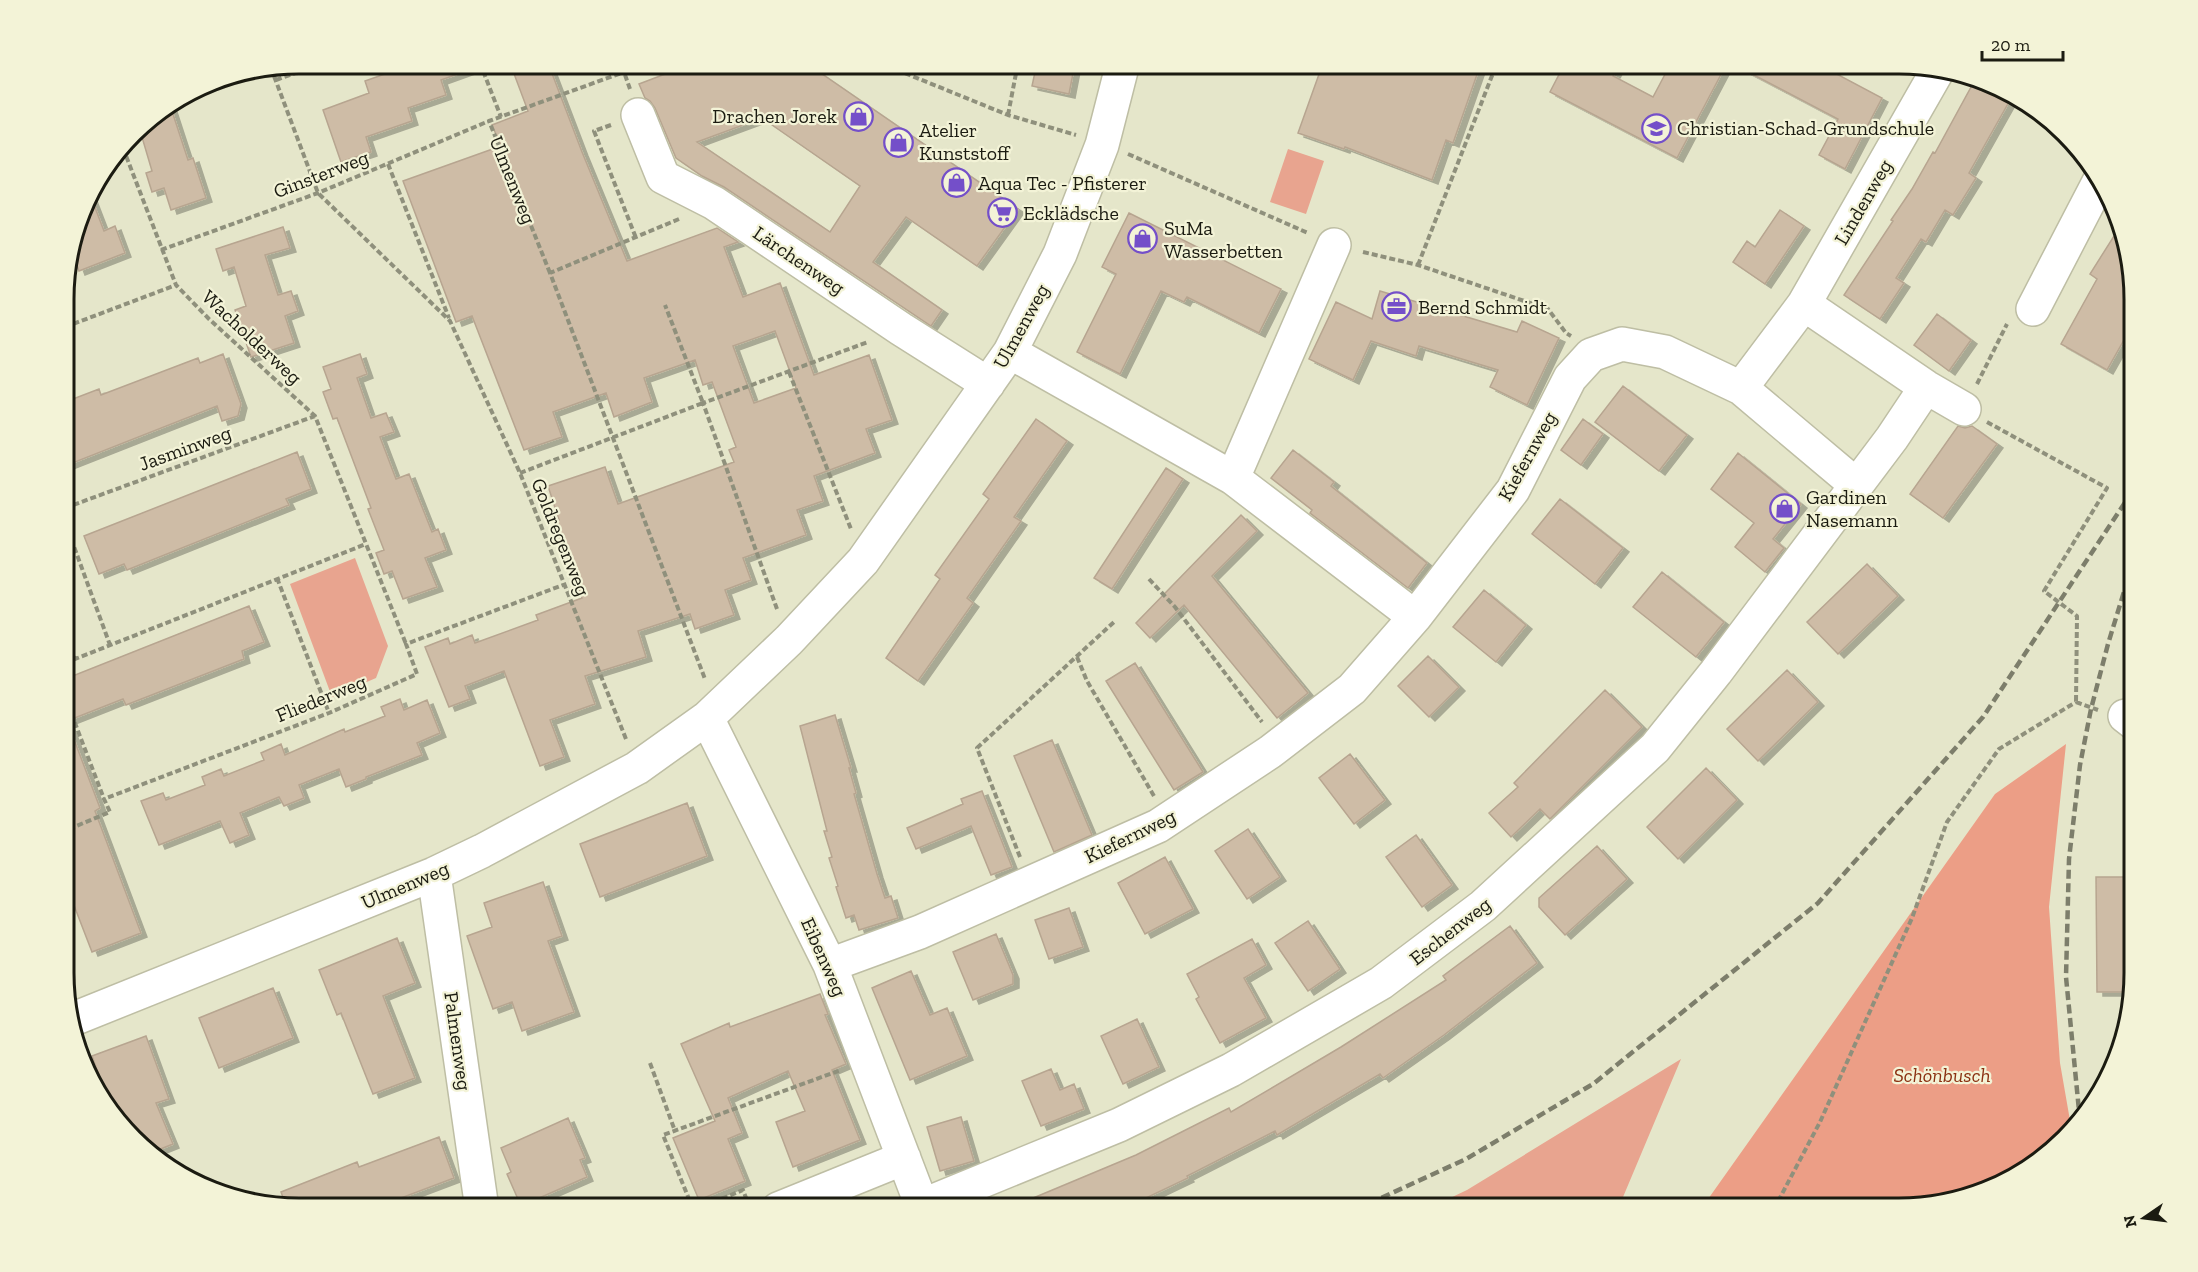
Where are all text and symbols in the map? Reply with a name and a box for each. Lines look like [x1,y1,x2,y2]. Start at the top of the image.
scale bar [1982,24,2063,62]
text: 20 m [1991,34,2031,56]
shop icon: Drachen Jorek [842,100,874,132]
place label: Drachen Jorek [712,104,838,128]
school or university icon: Christian-Schad-Grundschule [1640,112,1672,144]
place label: Christian-Schad-Grundschule [1677,116,1934,140]
place label: Atelier Kunststoff [919,118,1011,165]
shop icon: Atelier Kunststoff [882,126,914,158]
street label: Ulmenweg [484,132,542,228]
street label: Ginsterweg [270,145,372,203]
street label: Lindenweg [1829,155,1897,249]
shop icon: Aqua Tec - Pfisterer [941,167,973,199]
place label: Aqua Tec - Pfisterer [978,171,1147,195]
supermarket icon: Ecklädsche [986,197,1018,229]
place label: Ecklädsche [1023,201,1119,225]
place label: SuMa Wasserbetten [1164,216,1283,263]
street label: Lärchenweg [749,221,849,299]
shop icon: SuMa Wasserbetten [1127,223,1159,255]
street label: Ulmenweg [988,280,1054,372]
street label: Wacholderweg [197,285,307,389]
office icon: Bernd Schmidt [1381,291,1413,323]
place label: Bernd Schmidt [1418,295,1548,319]
street label: Kiefernweg [1493,407,1561,505]
street label: Jasminweg [136,420,234,476]
street label: Goldregenweg [526,475,596,600]
place label: Gardinen Nasemann [1806,485,1898,532]
shop icon: Gardinen Nasemann [1769,493,1801,525]
street label: Fliederweg [272,669,370,727]
street label: Kiefernweg [1081,804,1180,868]
street label: Ulmenweg [358,856,452,914]
street label: Eschenweg [1404,892,1496,970]
street label: Eibenweg [796,914,852,1000]
street label: Palmenweg [439,990,477,1092]
park label: Schönbusch [1893,1063,1991,1087]
north arrow [2114,1188,2174,1248]
text: N [2119,1213,2141,1230]

